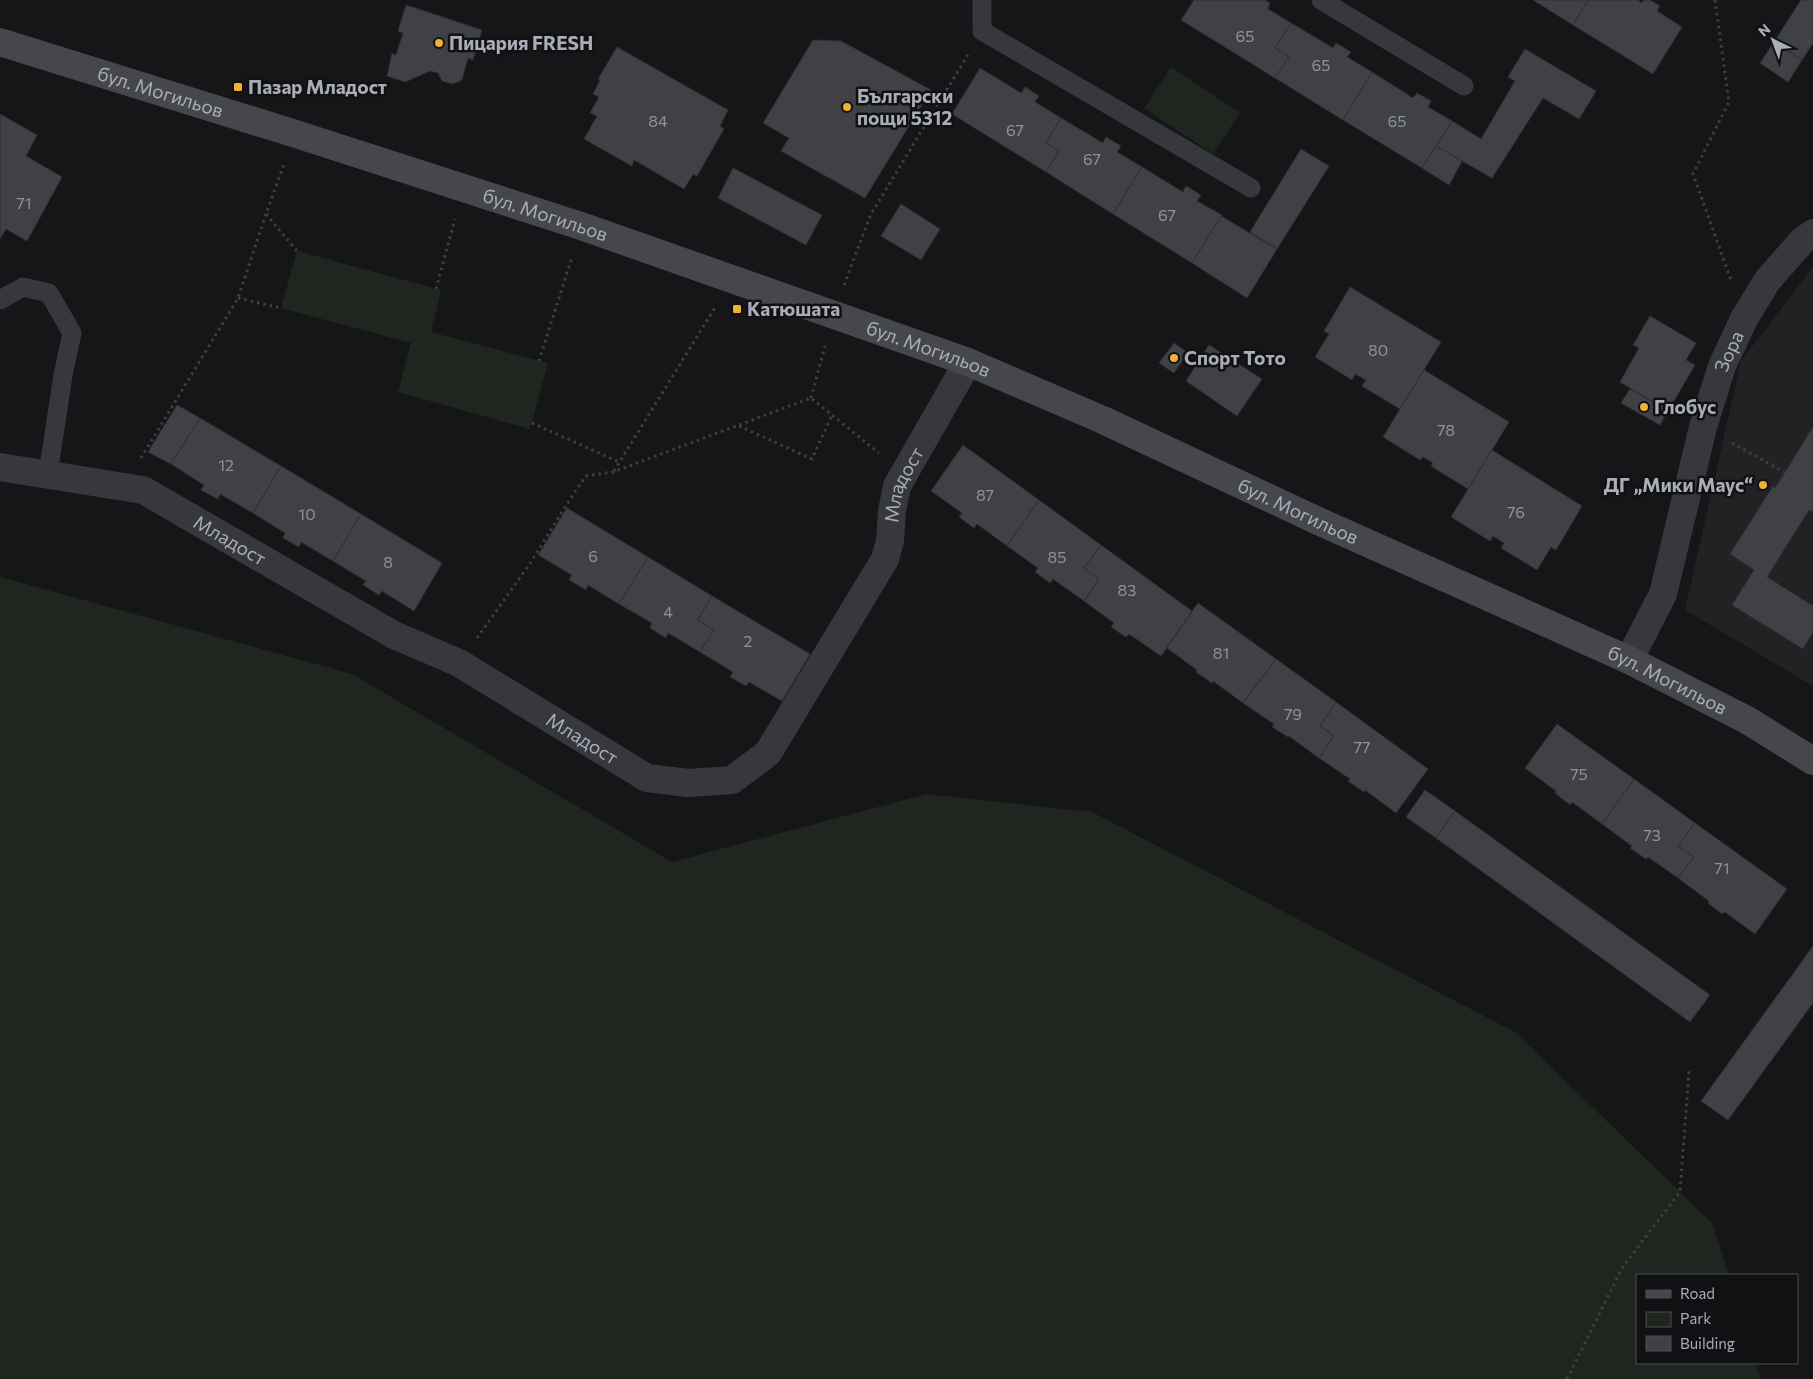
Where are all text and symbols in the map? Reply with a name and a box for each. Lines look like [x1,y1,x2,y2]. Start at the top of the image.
north arrow [1748,15,1798,65]
text: N [1754,20,1774,40]
house number: 65 [1236,26,1254,45]
place label: Пицария FRESH [449,31,593,54]
marker: Пицария FRESH [433,37,445,49]
house number: 65 [1312,55,1330,74]
street label: бул. Могильов [95,61,226,122]
place label: Пазар Младост [248,75,387,98]
marker: Пазар Младост [232,81,244,93]
place label: Български пощи 5312 [857,84,953,129]
marker: Български пощи 5312 [841,101,853,113]
house number: 84 [648,111,668,130]
house number: 65 [1388,111,1406,130]
house number: 67 [1006,120,1024,139]
house number: 67 [1083,149,1101,168]
street label: бул. Могильов [480,183,611,246]
house number: 71 [16,193,32,212]
house number: 67 [1158,205,1176,224]
place label: Катюшата [747,297,840,320]
marker: Катюшата [731,303,743,315]
street label: бул. Могильов [864,315,994,381]
street label: Зора [1709,327,1748,374]
house number: 80 [1368,340,1388,359]
place label: Спорт Тото [1184,346,1286,369]
marker: Спорт Тото [1168,352,1180,364]
place label: Глобус [1654,395,1716,418]
marker: Глобус [1638,401,1650,413]
house number: 78 [1437,420,1455,439]
street label: Младост [879,443,928,523]
house number: 12 [218,455,234,474]
street label: бул. Могильов [1234,473,1362,549]
place label: ДГ „Мики Маус“ [1604,473,1753,496]
marker: ДГ „Мики Маус“ [1757,479,1769,491]
house number: 87 [976,485,994,504]
house number: 76 [1507,502,1525,521]
house number: 10 [298,504,316,523]
street label: Младост [190,510,270,570]
house number: 6 [588,546,598,565]
house number: 85 [1048,547,1066,566]
house number: 8 [383,552,393,571]
house number: 83 [1118,580,1136,599]
house number: 4 [663,602,673,621]
house number: 2 [744,631,753,650]
street label: бул. Могильов [1604,640,1731,719]
house number: 81 [1213,643,1229,662]
house number: 79 [1284,704,1302,723]
street label: Младост [542,707,623,769]
house number: 77 [1354,737,1370,756]
house number: 75 [1570,764,1588,783]
house number: 73 [1643,825,1661,844]
house number: 71 [1714,858,1730,877]
legend [1636,1274,1798,1364]
text: Road [1680,1284,1715,1302]
text: Park [1680,1309,1711,1327]
text: Building [1680,1334,1735,1352]

